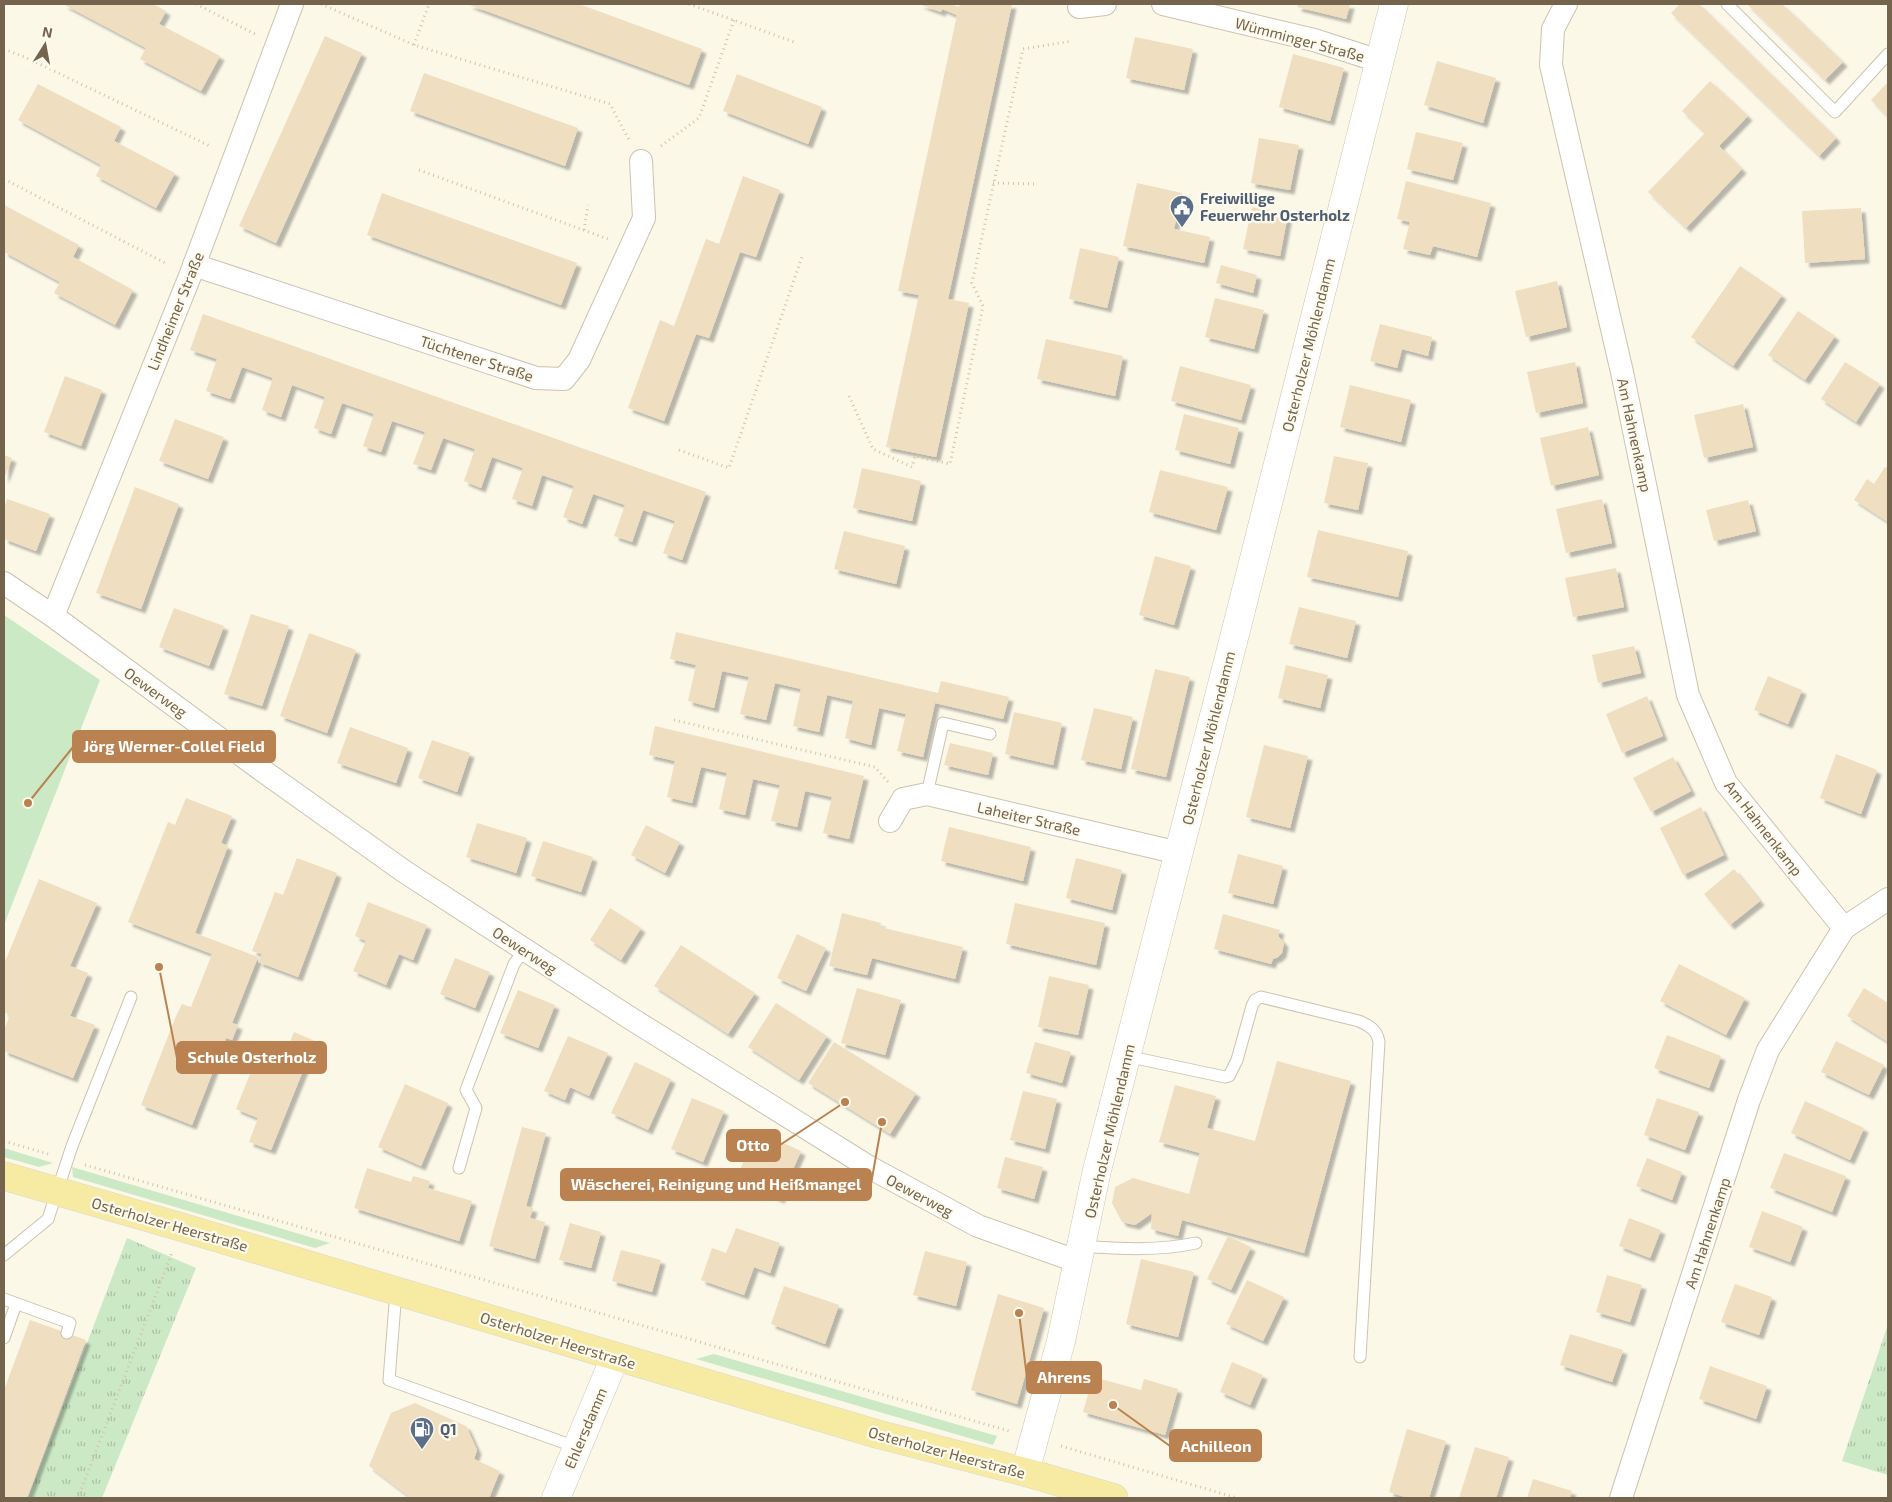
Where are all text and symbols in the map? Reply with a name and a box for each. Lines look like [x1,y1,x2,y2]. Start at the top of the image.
street label: Wümminger Straße [1233,13,1367,65]
north arrow [20,20,70,70]
text: N [41,22,54,41]
place label: Freiwillige Feuerwehr Osterholz [1200,189,1350,224]
public building icon: Freiwillige Feuerwehr Osterholz [1169,194,1195,228]
street label: Lindheimer Straße [143,249,207,373]
street label: Osterholzer Möhlendamm [1278,256,1338,434]
street label: Tüchtener Straße [418,331,536,385]
street label: Am Hahnenkamp [1614,376,1656,494]
street label: Osterholzer Möhlendamm [1178,649,1238,827]
street label: Oewerweg [121,663,191,721]
callout: Jörg Werner-Collel Field [73,731,275,762]
text: Jörg Werner-Collel Field [83,736,265,755]
street label: Am Hahnenkamp [1721,777,1807,879]
street label: Laheiter Straße [975,797,1083,839]
street label: Oewerweg [489,923,561,978]
callout: Schule Osterholz [177,1042,326,1073]
street label: Osterholzer Möhlendamm [1080,1042,1138,1220]
text: Schule Osterholz [188,1047,317,1066]
callout: Otto [727,1130,780,1161]
text: Otto [736,1135,770,1154]
callout: Wäscherei, Reinigung und Heißmangel [561,1169,871,1200]
street label: Oewerweg [883,1170,957,1220]
text: Wäscherei, Reinigung und Heißmangel [571,1174,862,1193]
street label: Am Hahnenkamp [1681,1175,1733,1291]
street label: Osterholzer Heerstraße [90,1193,250,1255]
street label: Osterholzer Heerstraße [478,1308,638,1372]
callout: Ahrens [1027,1362,1101,1393]
text: Ahrens [1037,1367,1091,1386]
street label: Ehlersdamm [560,1385,610,1471]
fuel station icon: Q1 [409,1416,435,1450]
place label: Q1 [440,1420,457,1439]
street label: Osterholzer Heerstraße [867,1422,1027,1482]
callout: Achilleon [1170,1430,1261,1461]
text: Achilleon [1180,1436,1252,1455]

